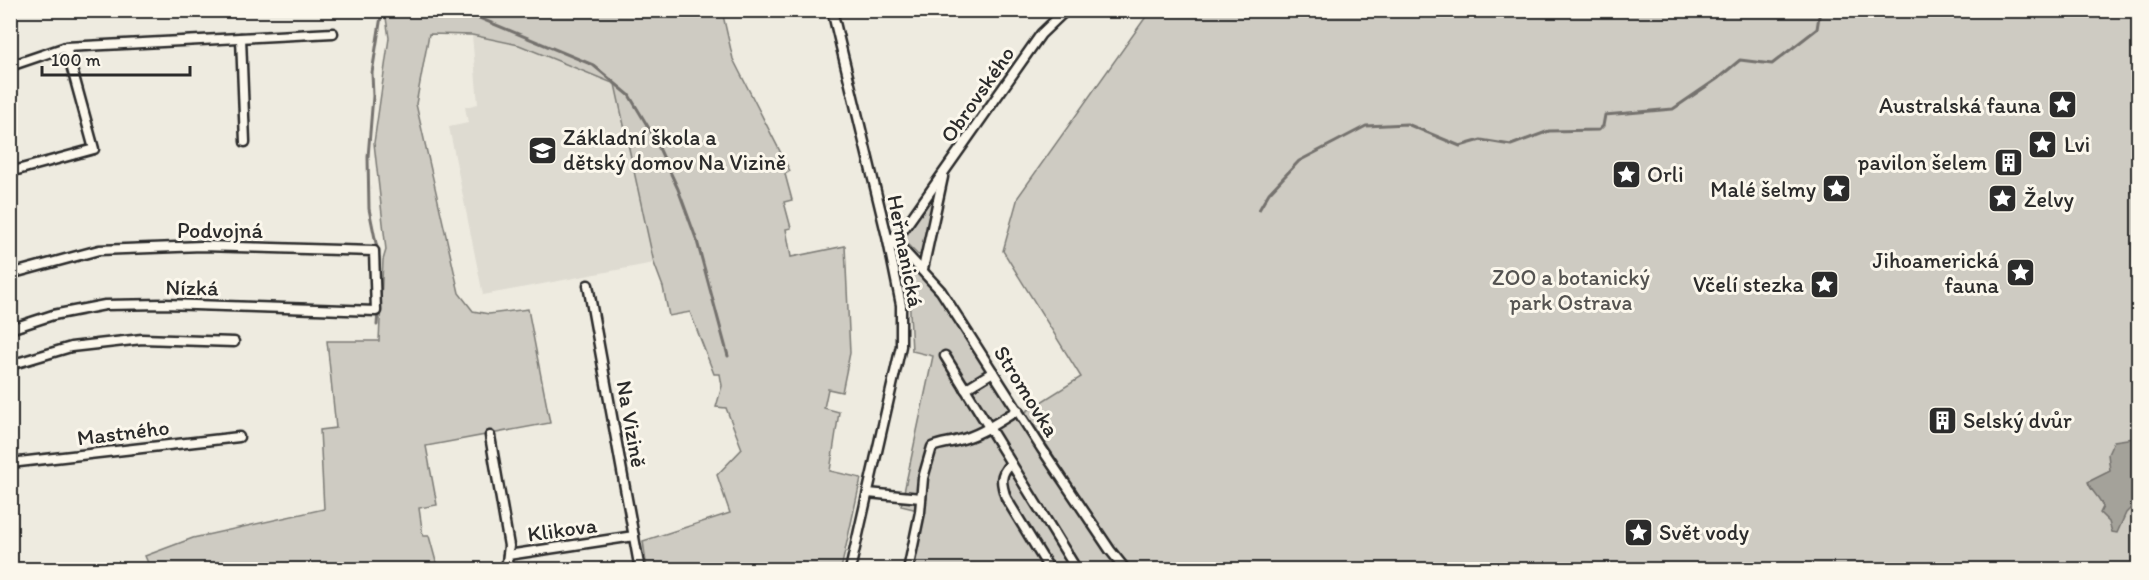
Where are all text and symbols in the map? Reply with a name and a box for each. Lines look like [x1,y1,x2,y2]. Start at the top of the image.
scale bar [42,39,190,77]
street label: Obrovského [934,41,1020,148]
text: 100 m [51,49,101,71]
place icon: Australská fauna [2046,89,2078,121]
place label: Australská fauna [1879,92,2042,119]
place label: Základní škola a dětský domov Na Vizině [563,124,786,176]
place icon: Lvi [2027,128,2059,160]
place label: Lvi [2064,131,2090,158]
school or university icon: Základní škola a dětský domov Na Vizině [526,134,558,166]
building icon: pavilon šelem [1992,146,2024,178]
place label: pavilon šelem [1858,149,1987,176]
place icon: Orli [1610,158,1642,190]
place label: Orli [1647,161,1684,188]
place icon: Malé šelmy [1821,173,1853,205]
place label: Malé šelmy [1710,176,1817,203]
place icon: Želvy [1987,183,2019,215]
place label: Želvy [2024,186,2074,213]
street label: Heřmanická [881,192,930,310]
street label: Podvojná [177,217,264,244]
place label: Jihoamerická fauna [1873,247,2000,299]
place icon: Jihoamerická fauna [2004,257,2036,289]
park label: ZOO a botanický park Ostrava [1492,264,1651,316]
place icon: Včelí stezka [1809,268,1841,300]
place label: Včelí stezka [1693,271,1805,298]
street label: Nízká [165,274,219,301]
street label: Stromovka [988,341,1066,442]
street label: Na Vizině [611,378,652,470]
building icon: Selský dvůr [1926,404,1958,436]
place label: Selský dvůr [1963,407,2072,434]
street label: Mastného [75,413,171,452]
street label: Klikova [526,511,599,548]
place icon: Svět vody [1622,516,1654,548]
place label: Svět vody [1659,519,1750,546]

